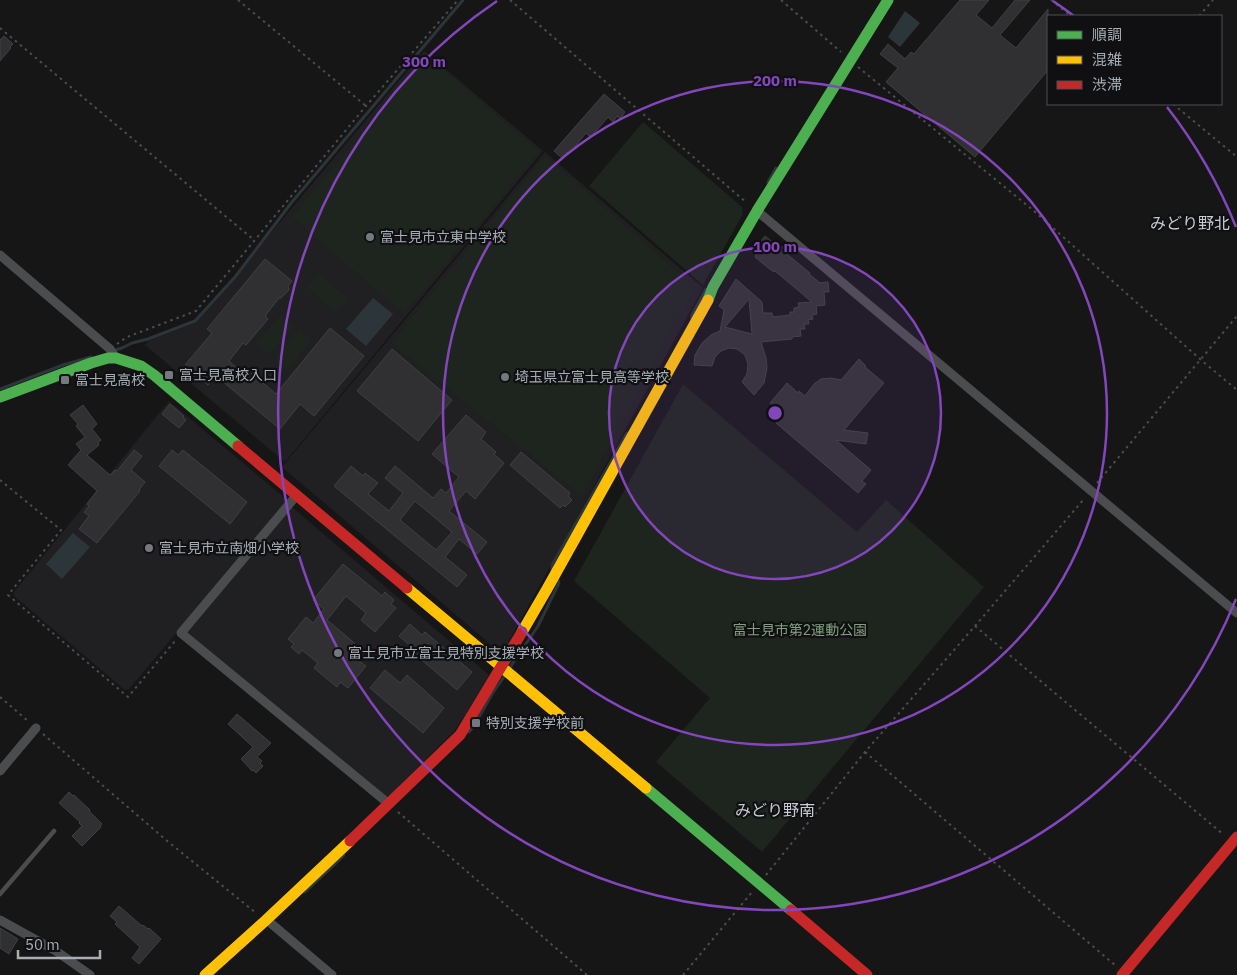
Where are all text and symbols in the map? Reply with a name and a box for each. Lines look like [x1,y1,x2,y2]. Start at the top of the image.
legend [1047,15,1222,105]
text: 順調 [1092,25,1122,44]
text: 混雑 [1092,50,1122,69]
text: 300 m [402,52,446,71]
text: 200 m [753,71,797,90]
text: 渋滞 [1092,75,1122,94]
district label: みどり野北 [1150,213,1230,233]
place label: 富士見市立東中学校 [380,228,506,246]
marker: 富士見市立東中学校 [364,231,376,243]
text: 100 m [753,237,797,256]
place label: 富士見高校入口 [179,366,277,384]
place label: 埼玉県立富士見高等学校 [515,368,669,386]
marker: 富士見高校入口 [163,369,175,381]
place label: 富士見高校 [75,371,145,389]
marker: 埼玉県立富士見高等学校 [499,371,511,383]
marker: 富士見高校 [59,374,71,386]
centre of rings [766,404,784,422]
place label: 富士見市立南畑小学校 [159,539,299,557]
marker: 富士見市立南畑小学校 [143,542,155,554]
park label: 富士見市第2運動公園 [733,621,867,639]
place label: 富士見市立富士見特別支援学校 [348,644,544,662]
marker: 富士見市立富士見特別支援学校 [332,647,344,659]
place label: 特別支援学校前 [486,714,584,732]
marker: 特別支援学校前 [470,717,482,729]
district label: みどり野南 [735,800,815,820]
scale bar [18,928,100,960]
text: 50 m [25,935,60,954]

